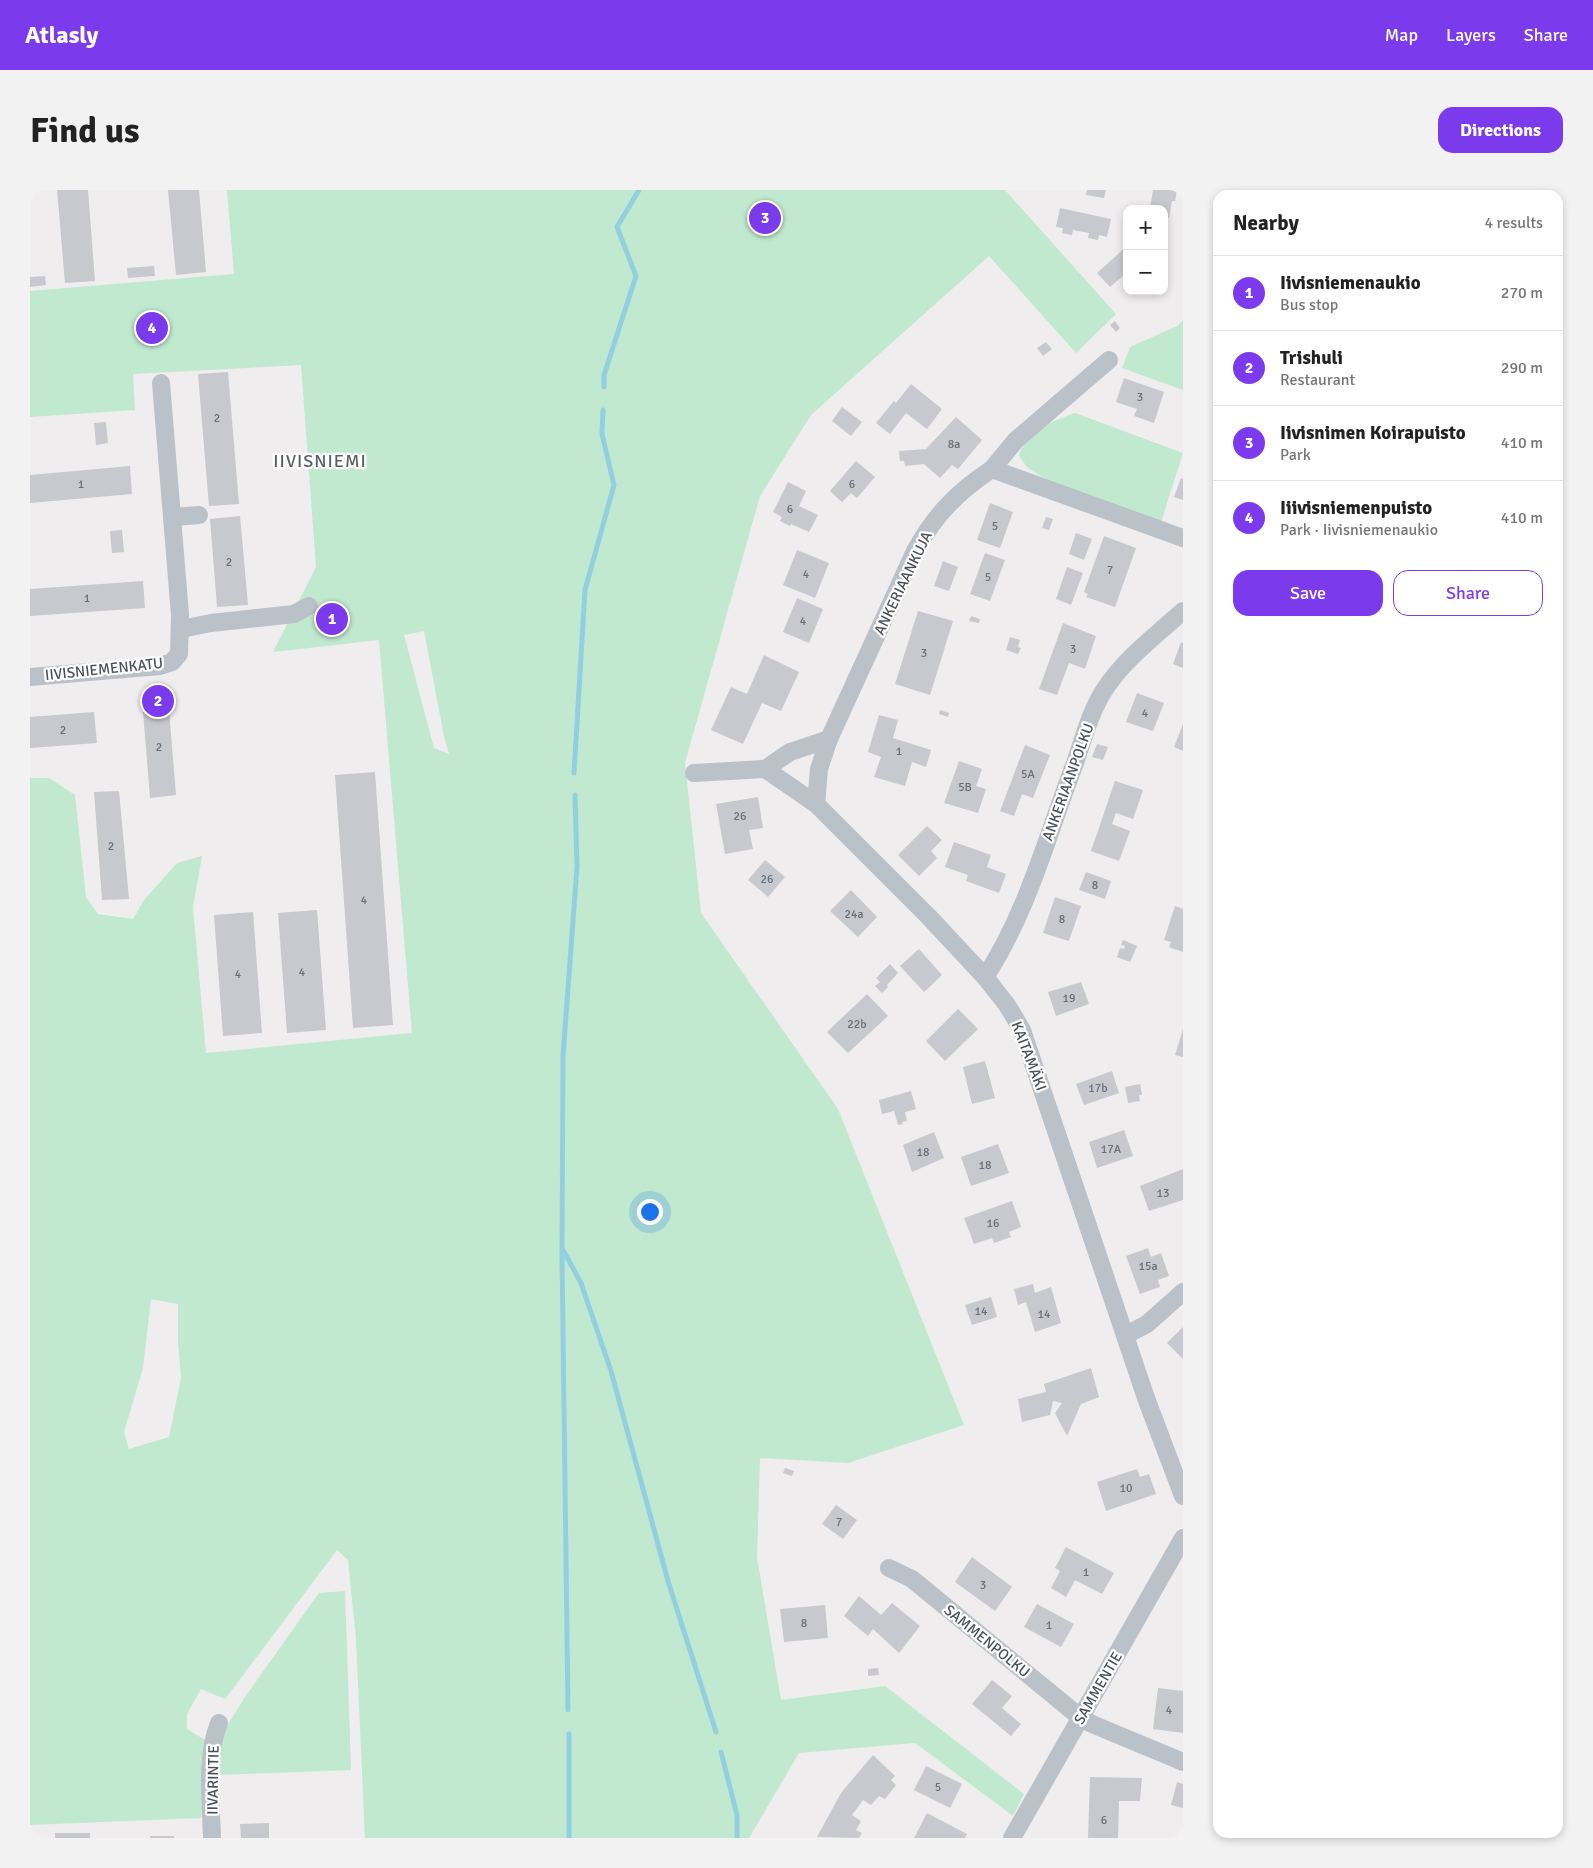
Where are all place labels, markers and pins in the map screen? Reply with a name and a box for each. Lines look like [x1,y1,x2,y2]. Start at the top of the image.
pin: 3 [749,199,781,237]
pin: 4 [136,309,168,347]
pin: 1 [316,600,348,638]
pin: 2 [142,682,174,720]

